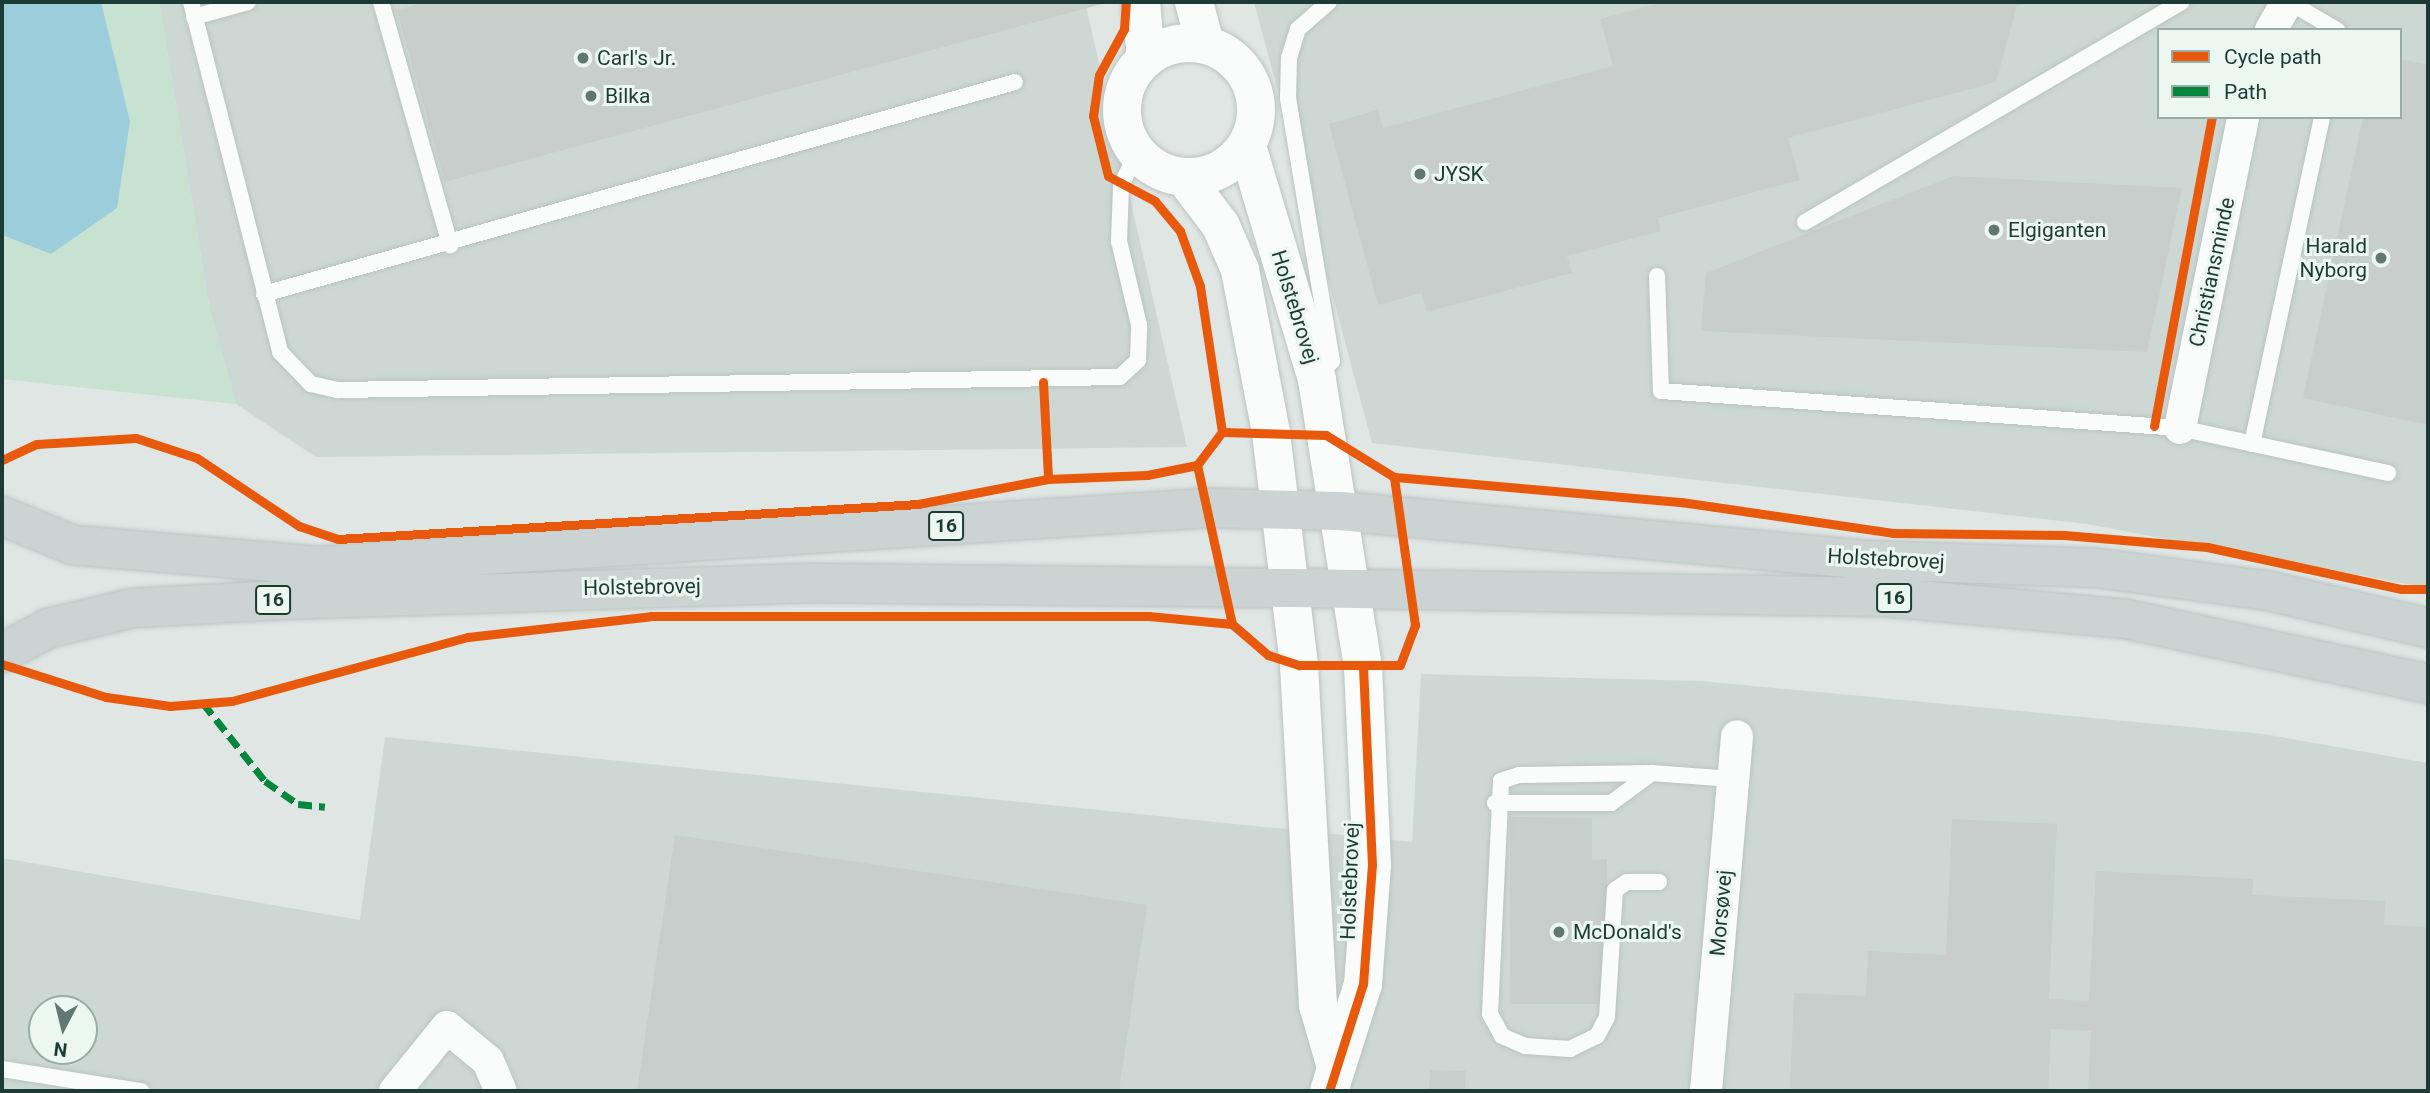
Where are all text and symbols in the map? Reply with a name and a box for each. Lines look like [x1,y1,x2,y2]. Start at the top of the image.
legend [2157,28,2402,119]
place label: Carl's Jr. [597,45,676,71]
text: Cycle path [2224,45,2322,69]
marker: Carl's Jr. [575,50,591,66]
text: Path [2224,80,2267,104]
place label: Bilka [605,83,650,109]
marker: Bilka [583,88,599,104]
place label: JYSK [1434,161,1484,187]
marker: JYSK [1412,166,1428,182]
street label: Christiansminde [2184,195,2240,349]
place label: Elgiganten [2008,217,2106,243]
marker: Elgiganten [1986,222,2002,238]
place label: Harald Nyborg [2300,233,2367,283]
street label: Holstebrovej [1266,247,1324,367]
marker: Harald Nyborg [2373,250,2389,266]
road number: 16 [927,510,965,541]
street label: Holstebrovej [1827,543,1945,575]
street label: Holstebrovej [583,573,701,601]
road number: 16 [1875,582,1913,614]
road number: 16 [254,584,292,615]
street label: Holstebrovej [1335,822,1365,940]
street label: Morsøvej [1705,869,1737,957]
place label: McDonald's [1573,919,1682,945]
marker: McDonald's [1551,924,1567,940]
north arrow [28,995,98,1065]
text: N [53,1037,69,1062]

